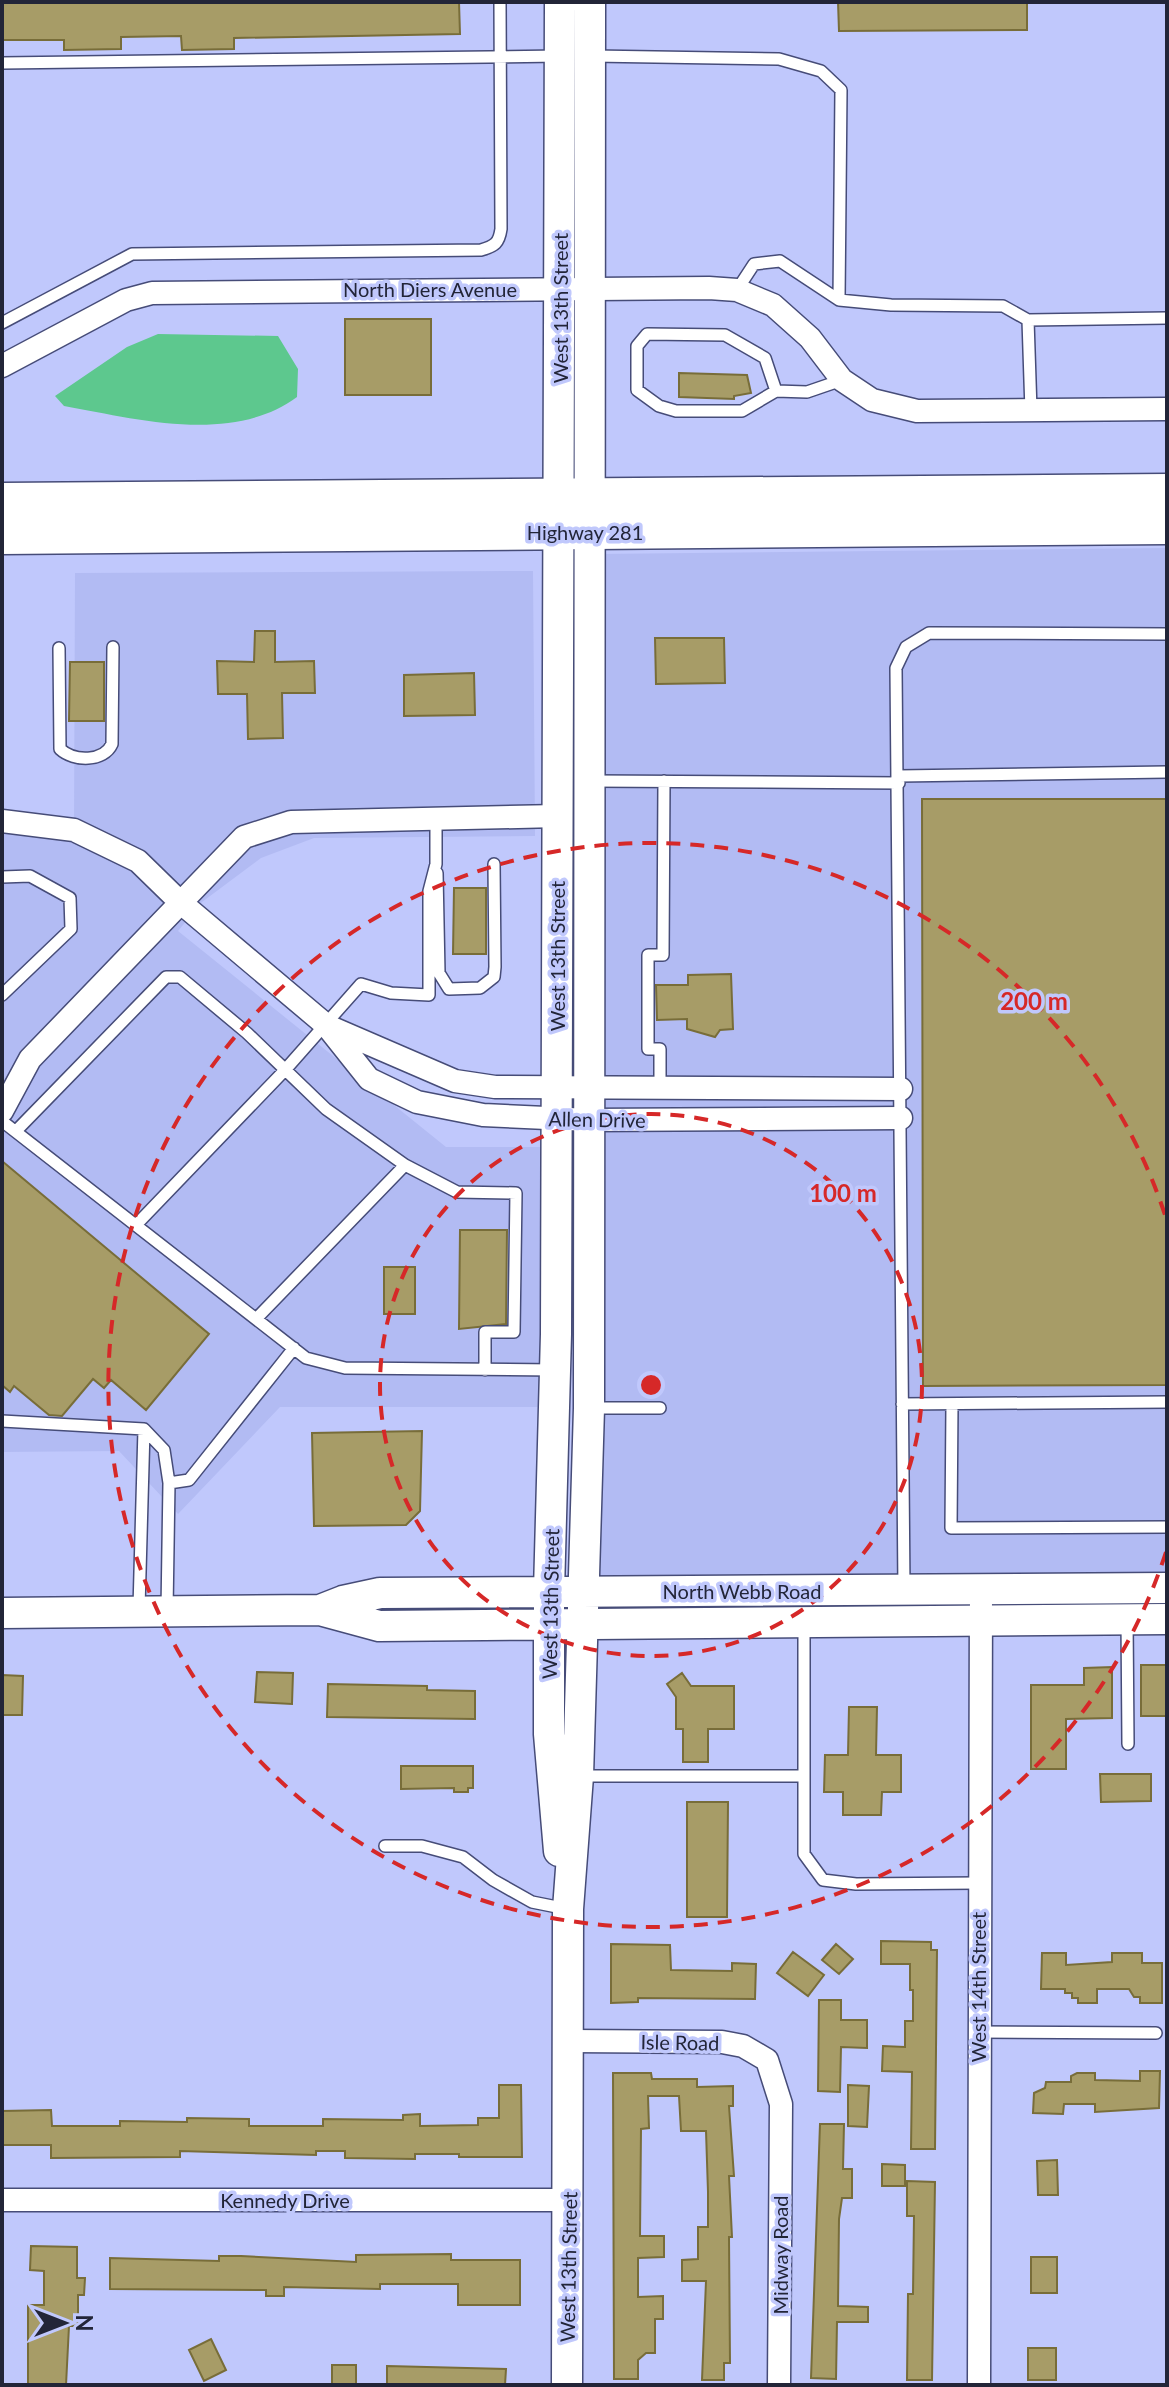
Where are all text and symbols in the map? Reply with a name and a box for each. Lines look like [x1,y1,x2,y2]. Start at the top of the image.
street label: West 13th Street [548,233,572,383]
street label: North Diers Avenue [343,277,517,301]
street label: Highway 281 [527,520,643,544]
street label: West 13th Street [545,881,569,1031]
text: 200 m [1000,986,1068,1015]
street label: Allen Drive [548,1106,646,1132]
text: 100 m [809,1178,877,1207]
centre of rings [637,1371,665,1399]
street label: West 13th Street [537,1529,563,1679]
street label: North Webb Road [663,1579,821,1603]
street label: West 14th Street [966,1912,990,2062]
street label: Isle Road [640,2029,720,2055]
street label: Kennedy Drive [220,2188,350,2212]
street label: West 13th Street [555,2192,581,2342]
street label: Midway Road [768,2195,792,2315]
north arrow [24,2283,104,2363]
text: N [71,2315,98,2331]

